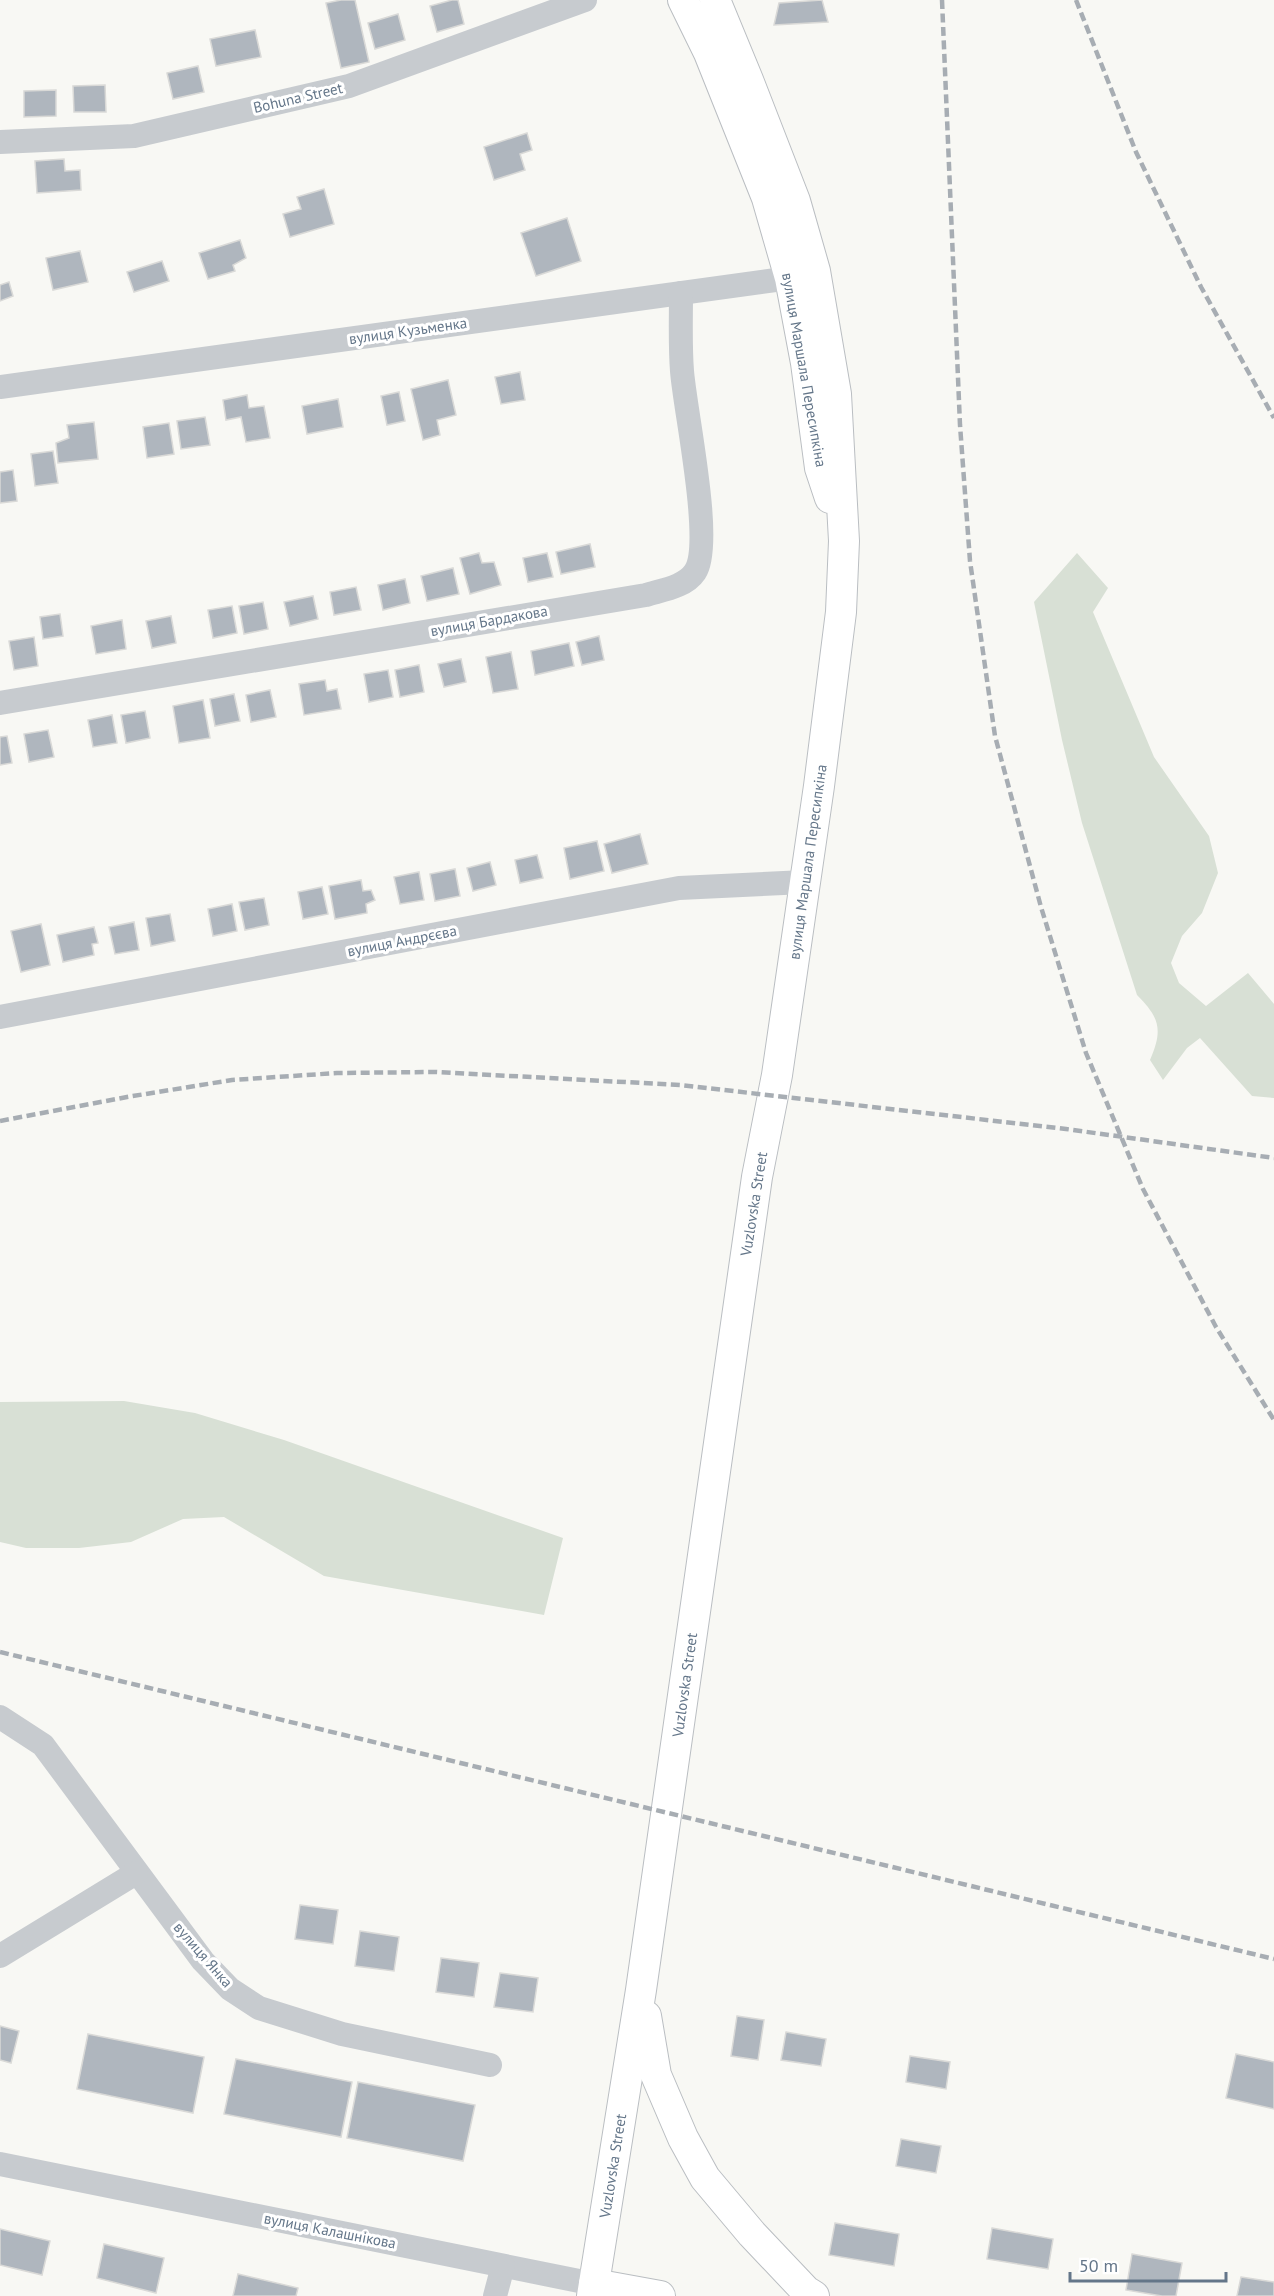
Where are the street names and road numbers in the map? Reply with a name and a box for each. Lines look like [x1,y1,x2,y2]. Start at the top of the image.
street label: Bohuna Street [251,78,344,117]
street label: вулиця Маршала Пересипкіна [778,271,831,469]
street label: вулиця Кузьменка [348,313,468,348]
street label: вулиця Бардакова [429,601,549,640]
street label: вулиця Маршала Пересипкіна [784,763,831,961]
street label: вулиця Андрєєва [346,921,458,960]
street label: Vuzlovska Street [736,1150,771,1258]
street label: Vuzlovska Street [668,1631,701,1739]
street label: вулиця Янка [170,1918,237,1991]
street label: Vuzlovska Street [595,2112,630,2220]
street label: вулиця Калашнікова [262,2208,398,2253]

